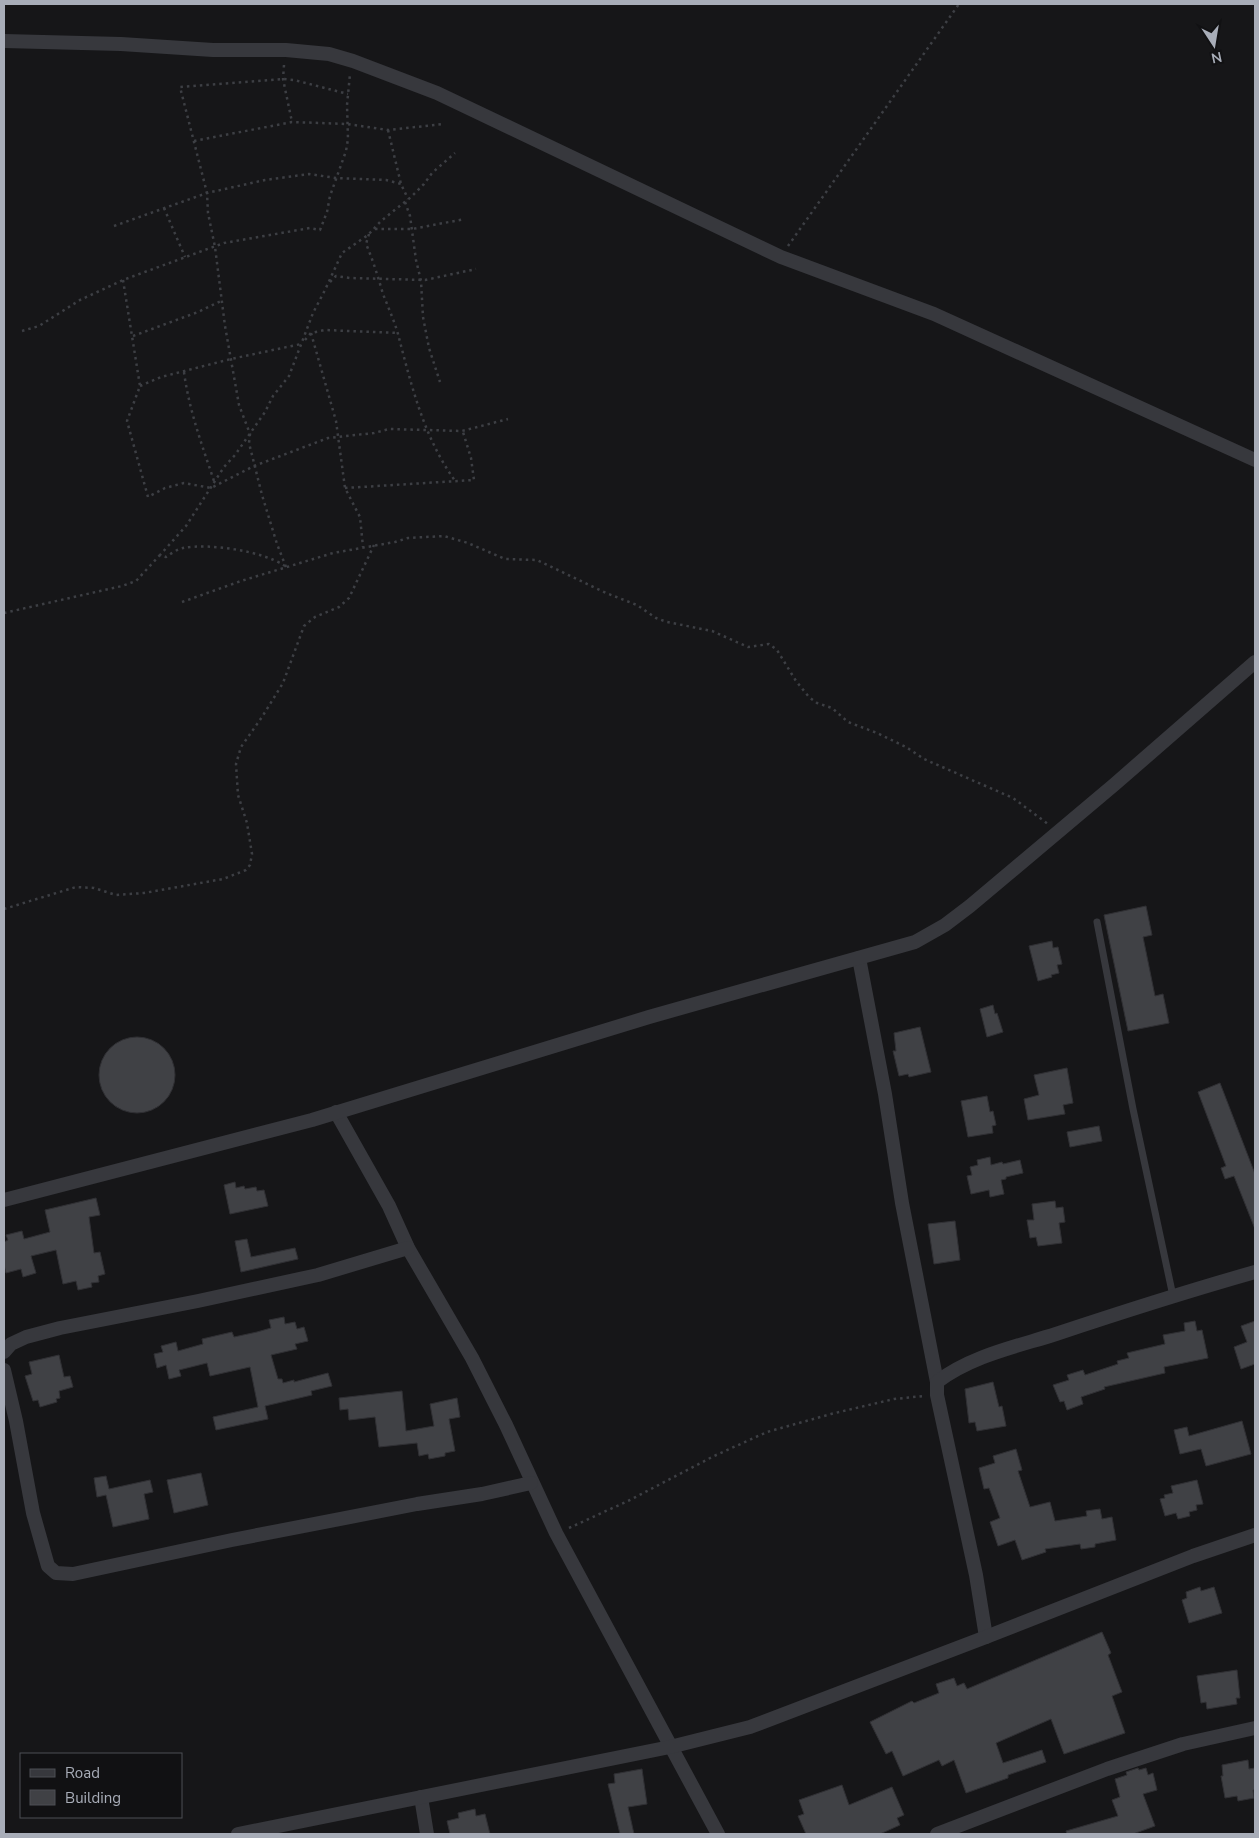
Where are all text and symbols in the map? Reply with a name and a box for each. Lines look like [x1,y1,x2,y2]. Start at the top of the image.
north arrow [1189,20,1239,70]
text: N [1209,47,1224,68]
legend [20,1753,182,1818]
text: Road [65,1763,100,1783]
text: Building [65,1788,121,1808]

